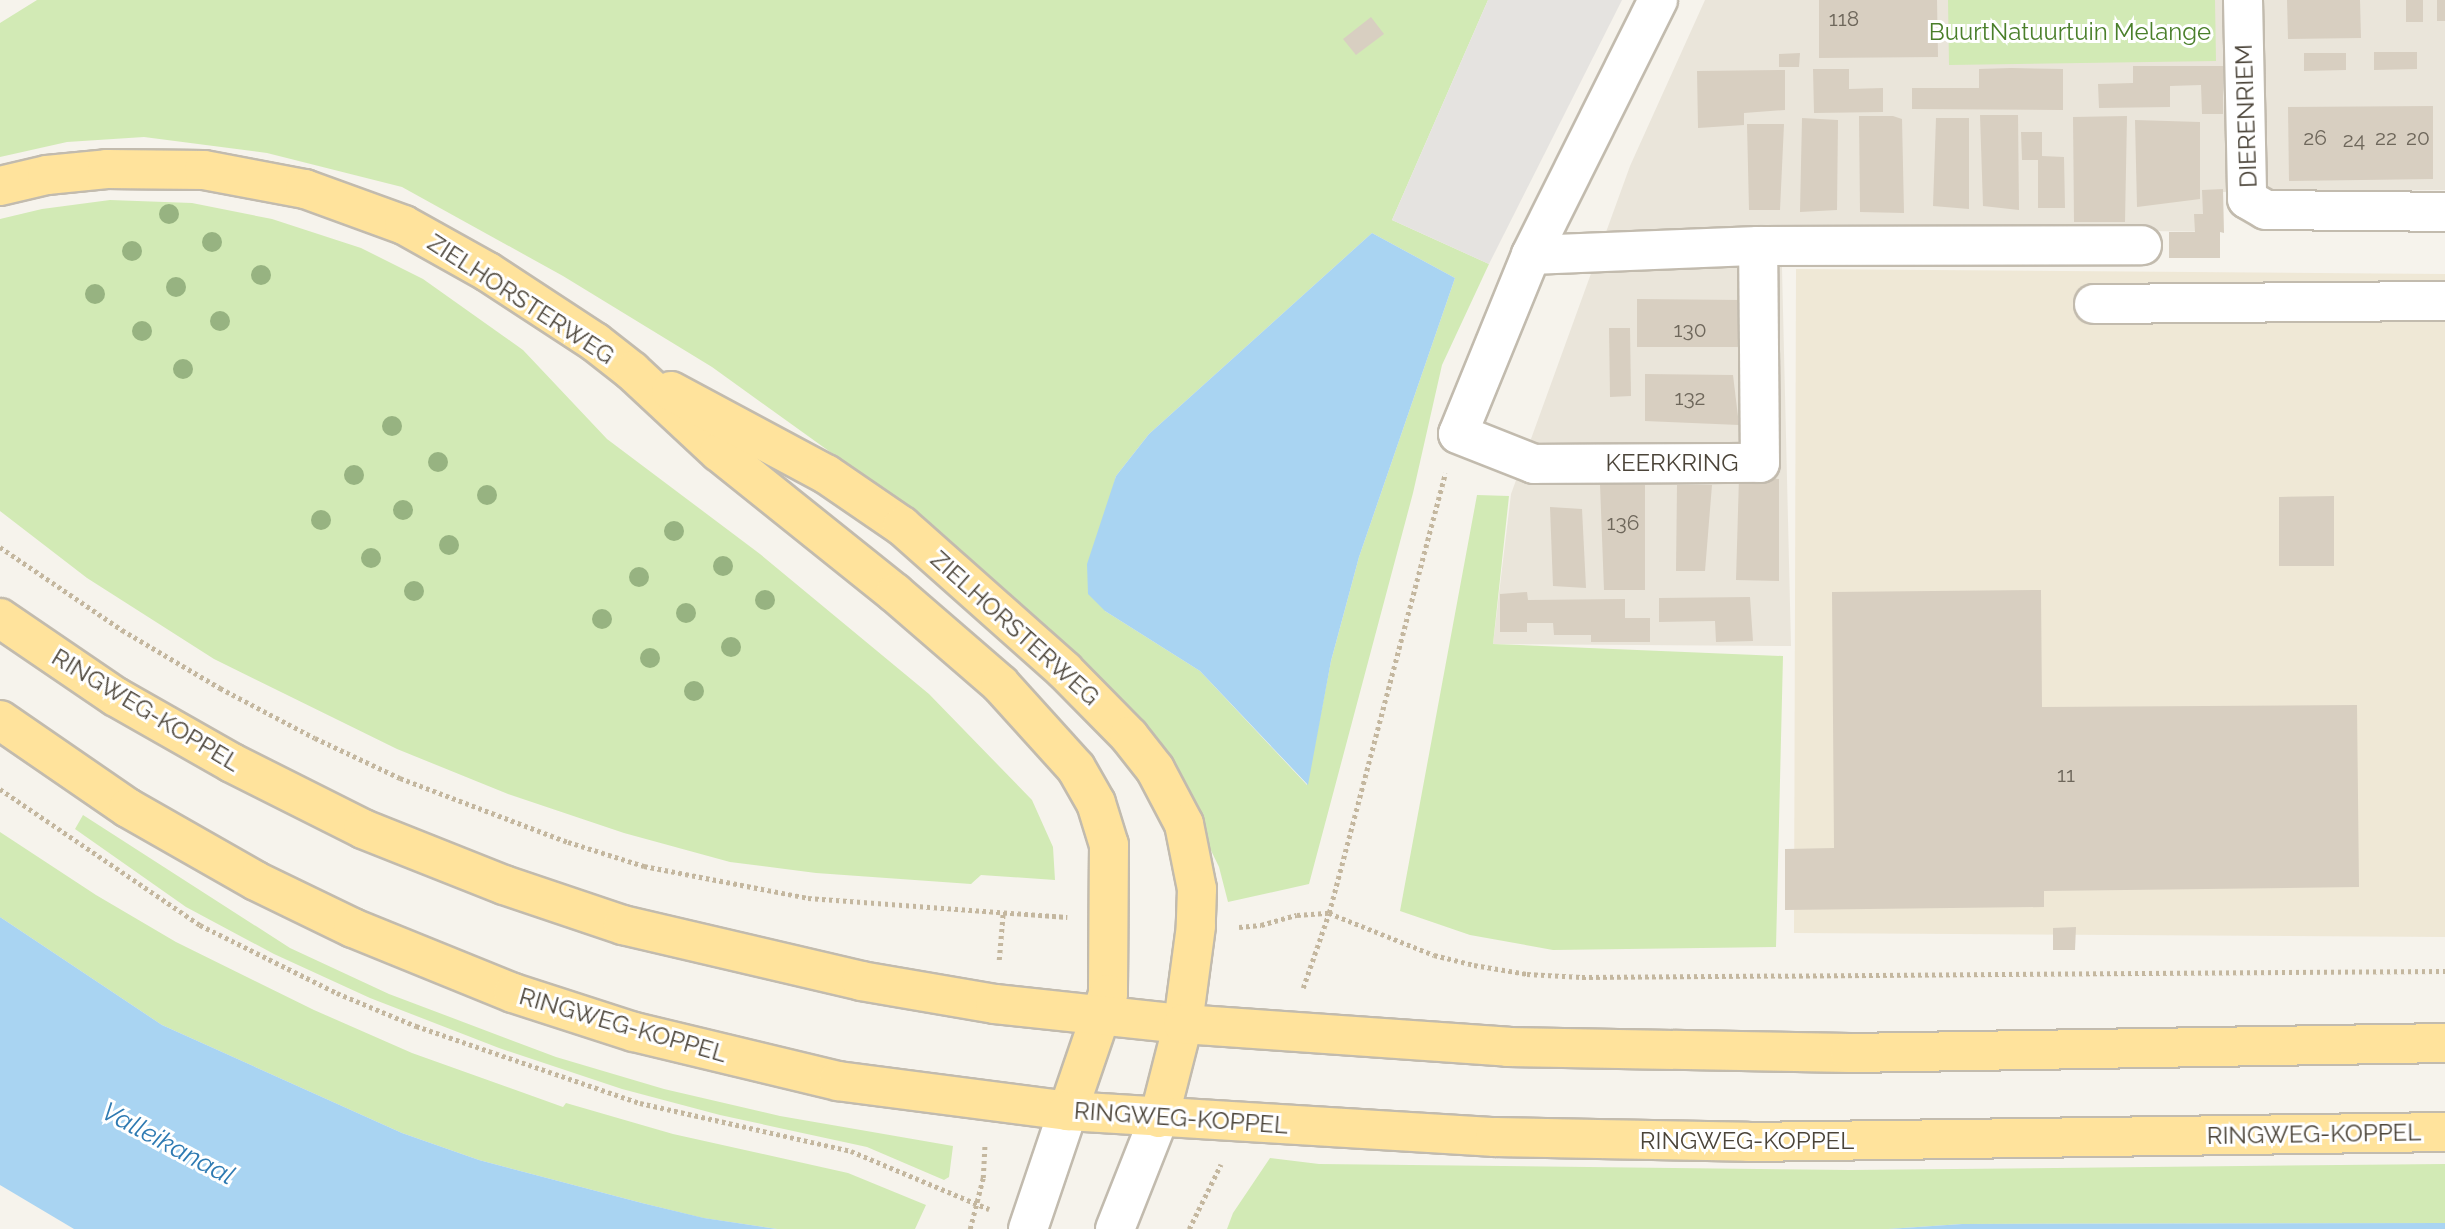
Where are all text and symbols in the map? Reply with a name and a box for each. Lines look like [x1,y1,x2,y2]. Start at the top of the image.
house number: 118 [1829,6,1859,32]
park label: BuurtNatuurtuin Melange [1929,18,2211,46]
street label: DIERENRIEM [2229,44,2263,188]
house number: 26 [2303,125,2327,151]
house number: 22 [2375,125,2397,151]
house number: 20 [2406,125,2430,151]
house number: 24 [2343,127,2365,153]
street label: ZIELHORSTERWEG [422,228,620,370]
house number: 130 [1673,317,1707,343]
house number: 132 [1674,385,1706,411]
street label: KEERKRING [1605,449,1739,477]
house number: 136 [1607,510,1639,536]
street label: ZIELHORSTERWEG [925,545,1105,711]
street label: RINGWEG-KOPPEL [47,642,245,778]
house number: 11 [2057,762,2075,788]
street label: RINGWEG-KOPPEL [516,982,730,1068]
water label: Valleikanaal [96,1096,240,1192]
street label: RINGWEG-KOPPEL [1073,1096,1289,1140]
street label: RINGWEG-KOPPEL [2207,1118,2421,1150]
street label: RINGWEG-KOPPEL [1640,1127,1854,1155]

